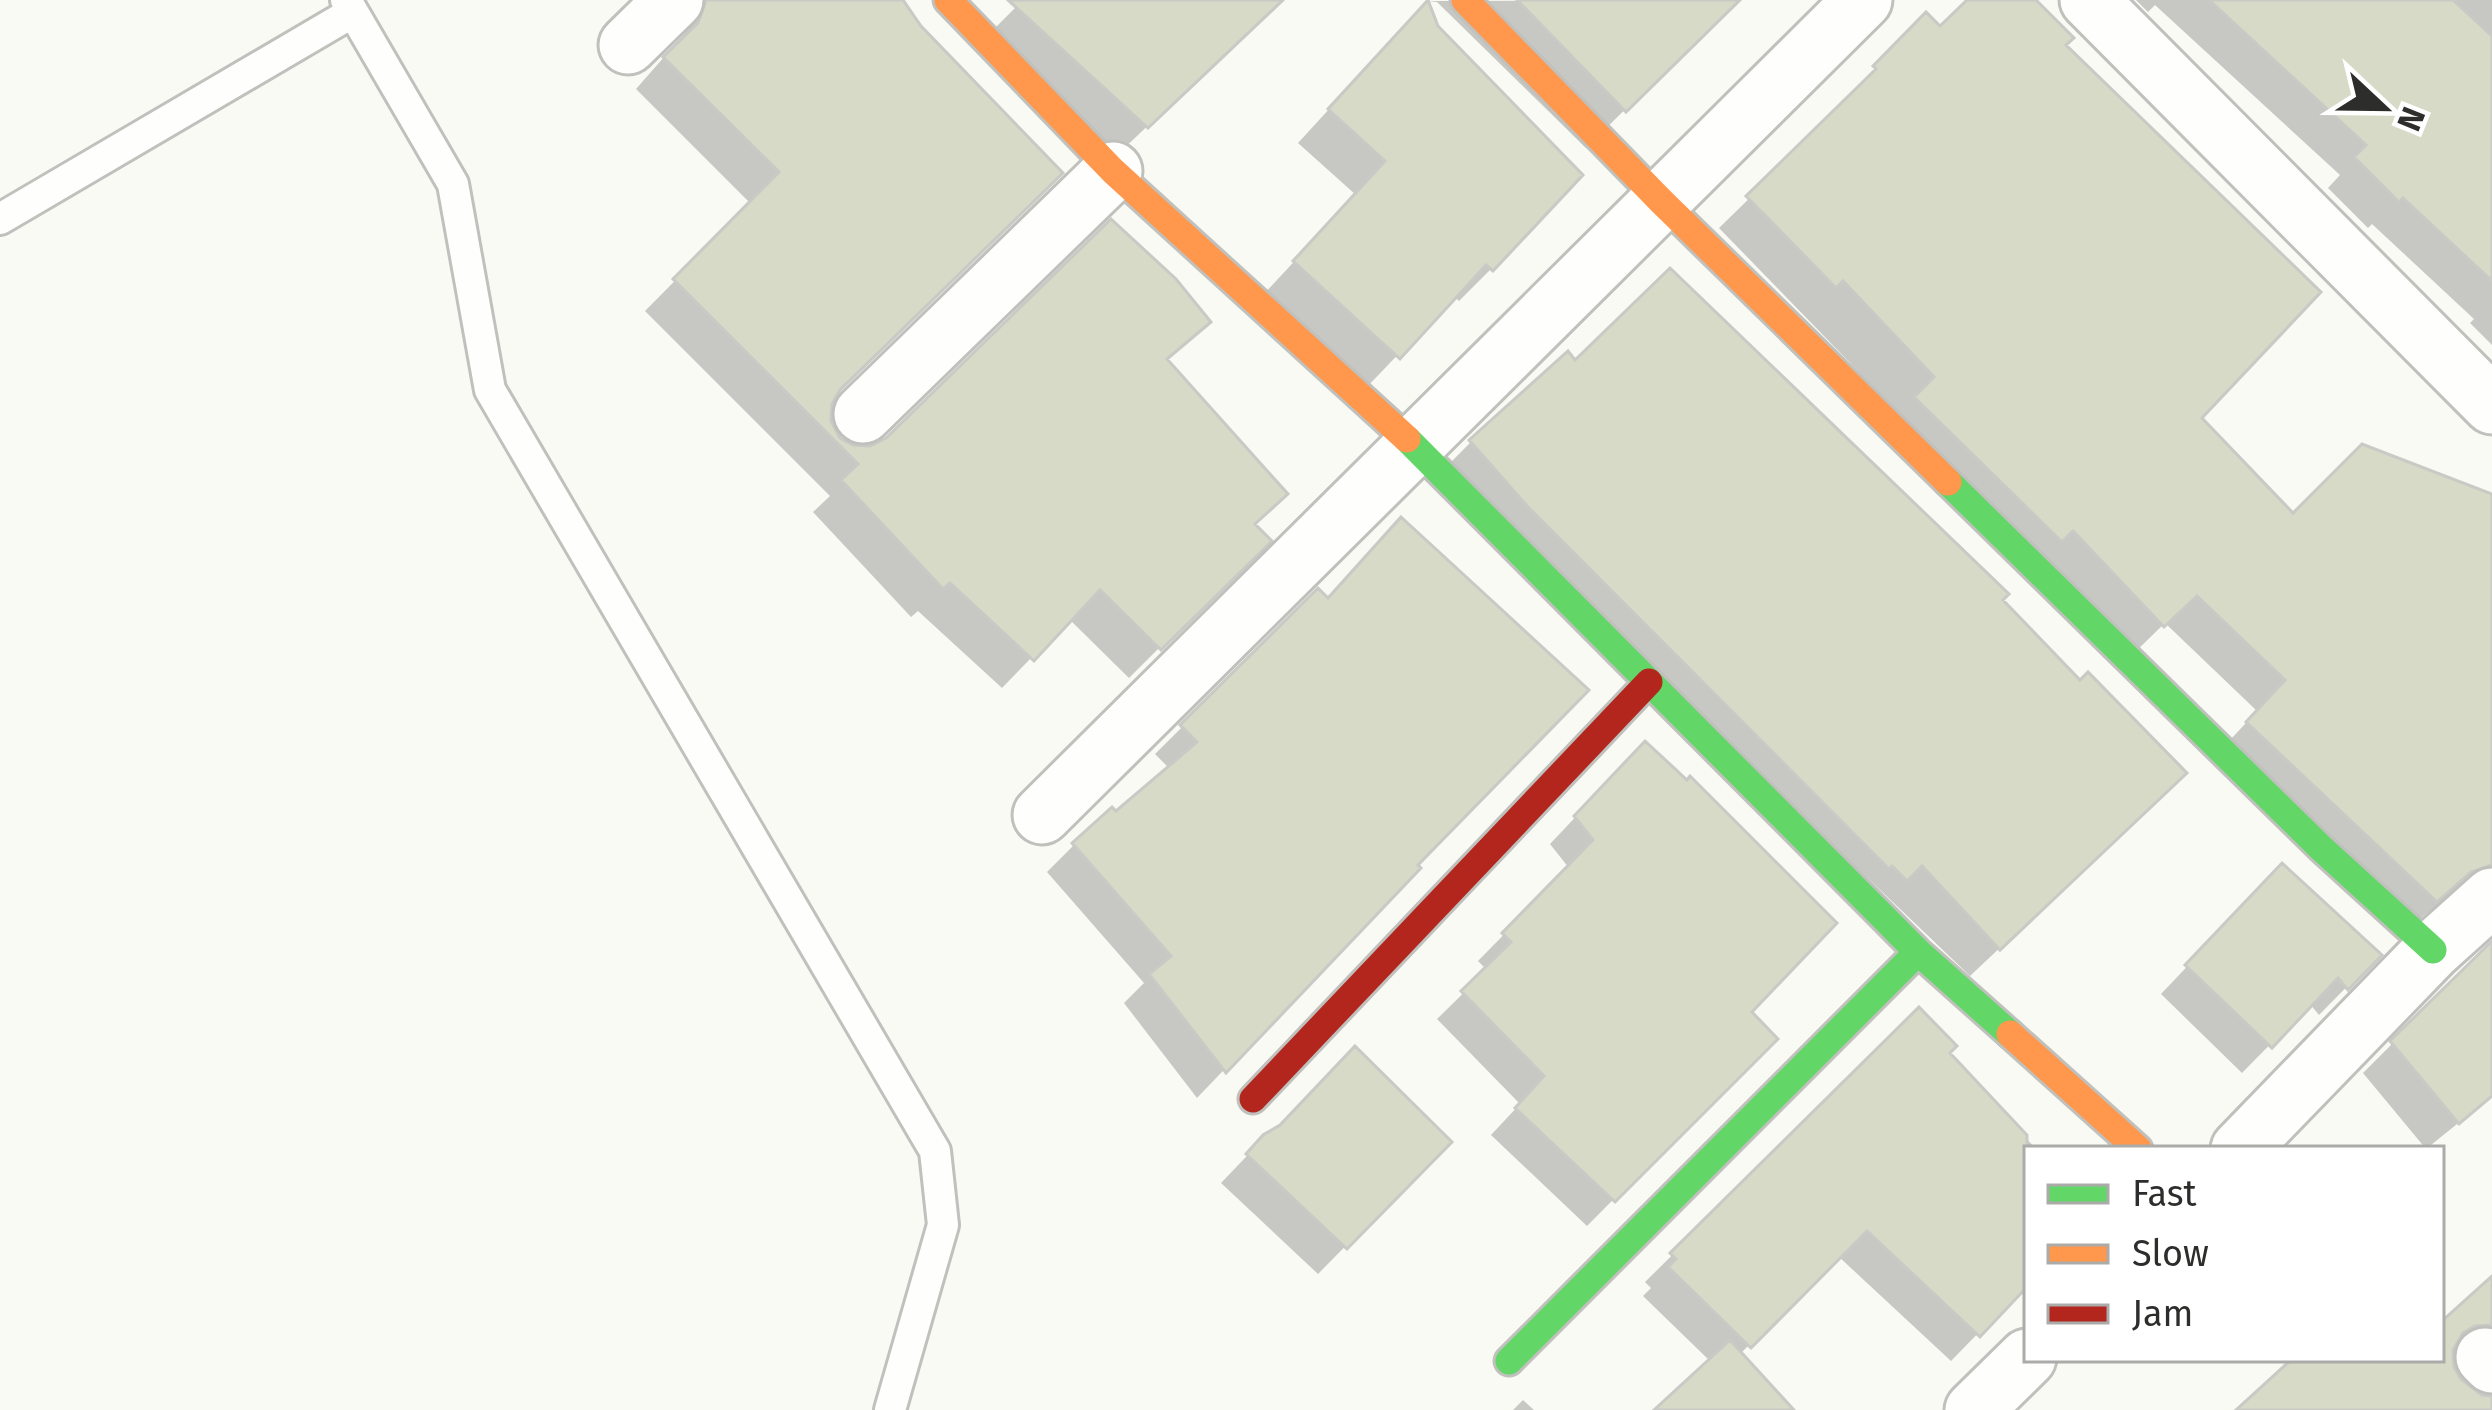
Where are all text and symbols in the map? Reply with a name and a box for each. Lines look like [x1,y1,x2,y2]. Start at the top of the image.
north arrow [2324,48,2444,168]
text: N [2388,101,2434,137]
legend [2024,1146,2444,1362]
text: Fast [2132,1172,2197,1216]
text: Slow [2132,1232,2209,1276]
text: Jam [2132,1292,2193,1336]

